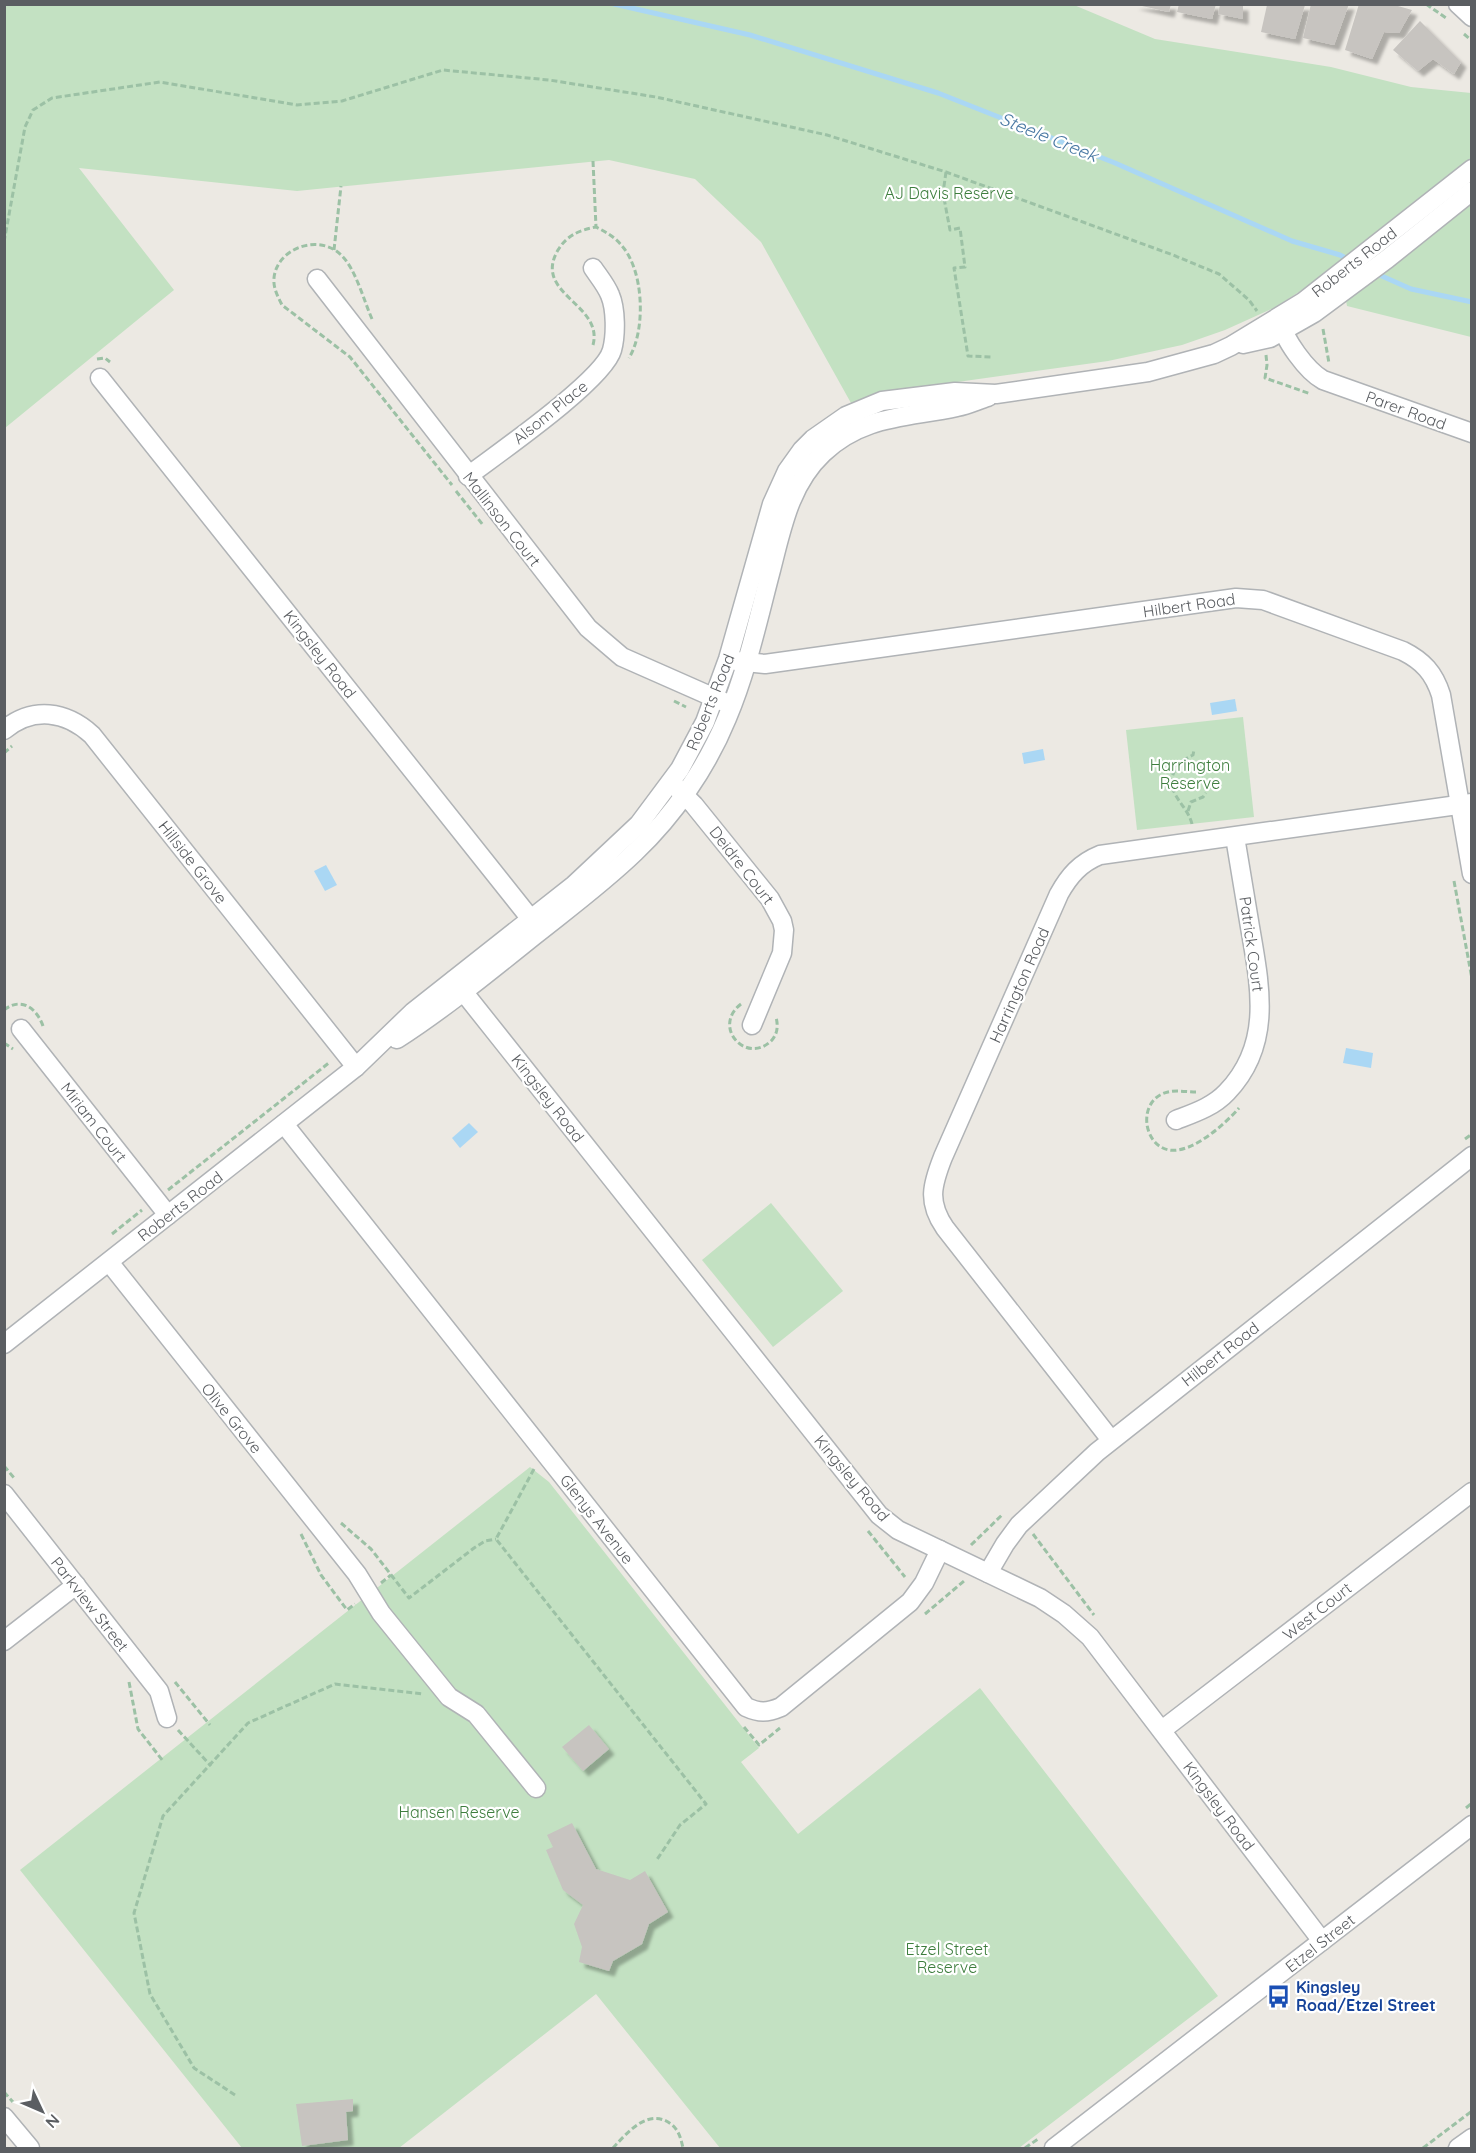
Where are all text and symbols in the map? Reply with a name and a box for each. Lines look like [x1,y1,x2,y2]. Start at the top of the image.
water label: Steele Creek [997,107,1103,168]
park label: AJ Davis Reserve [884,183,1014,203]
street label: Roberts Road [1307,223,1401,301]
street label: Alsom Place [509,376,591,448]
street label: Parer Road [1363,386,1449,434]
street label: Mallinson Court [459,468,545,570]
street label: Hilbert Road [1142,589,1236,621]
street label: Kingsley Road [279,606,361,702]
street label: Roberts Road [682,651,738,753]
park label: Harrington Reserve [1150,755,1230,793]
street label: Hillside Grove [154,816,232,908]
street label: Deidre Court [705,822,779,908]
street label: Patrick Court [1235,895,1269,993]
street label: Harrington Road [985,924,1053,1046]
street label: Kingsley Road [507,1050,589,1146]
street label: Miriam Court [57,1078,131,1166]
street label: Roberts Road [133,1167,227,1245]
street label: Hilbert Road [1177,1317,1263,1391]
street label: Olive Grove [197,1379,267,1457]
street label: Kingsley Road [810,1431,894,1525]
street label: Glenys Avenue [556,1470,638,1568]
street label: Parkview Street [47,1553,133,1655]
street label: West Court [1278,1578,1356,1644]
street label: Kingsley Road [1179,1757,1259,1855]
park label: Hansen Reserve [398,1802,520,1822]
street label: Etzel Street [1281,1910,1359,1976]
park label: Etzel Street Reserve [906,1939,988,1977]
place label: Kingsley Road/Etzel Street [1296,1977,1436,2015]
bus stop icon: Kingsley Road/Etzel Street [1265,1983,1291,2009]
north arrow [12,2081,72,2141]
text: N [42,2110,64,2133]

